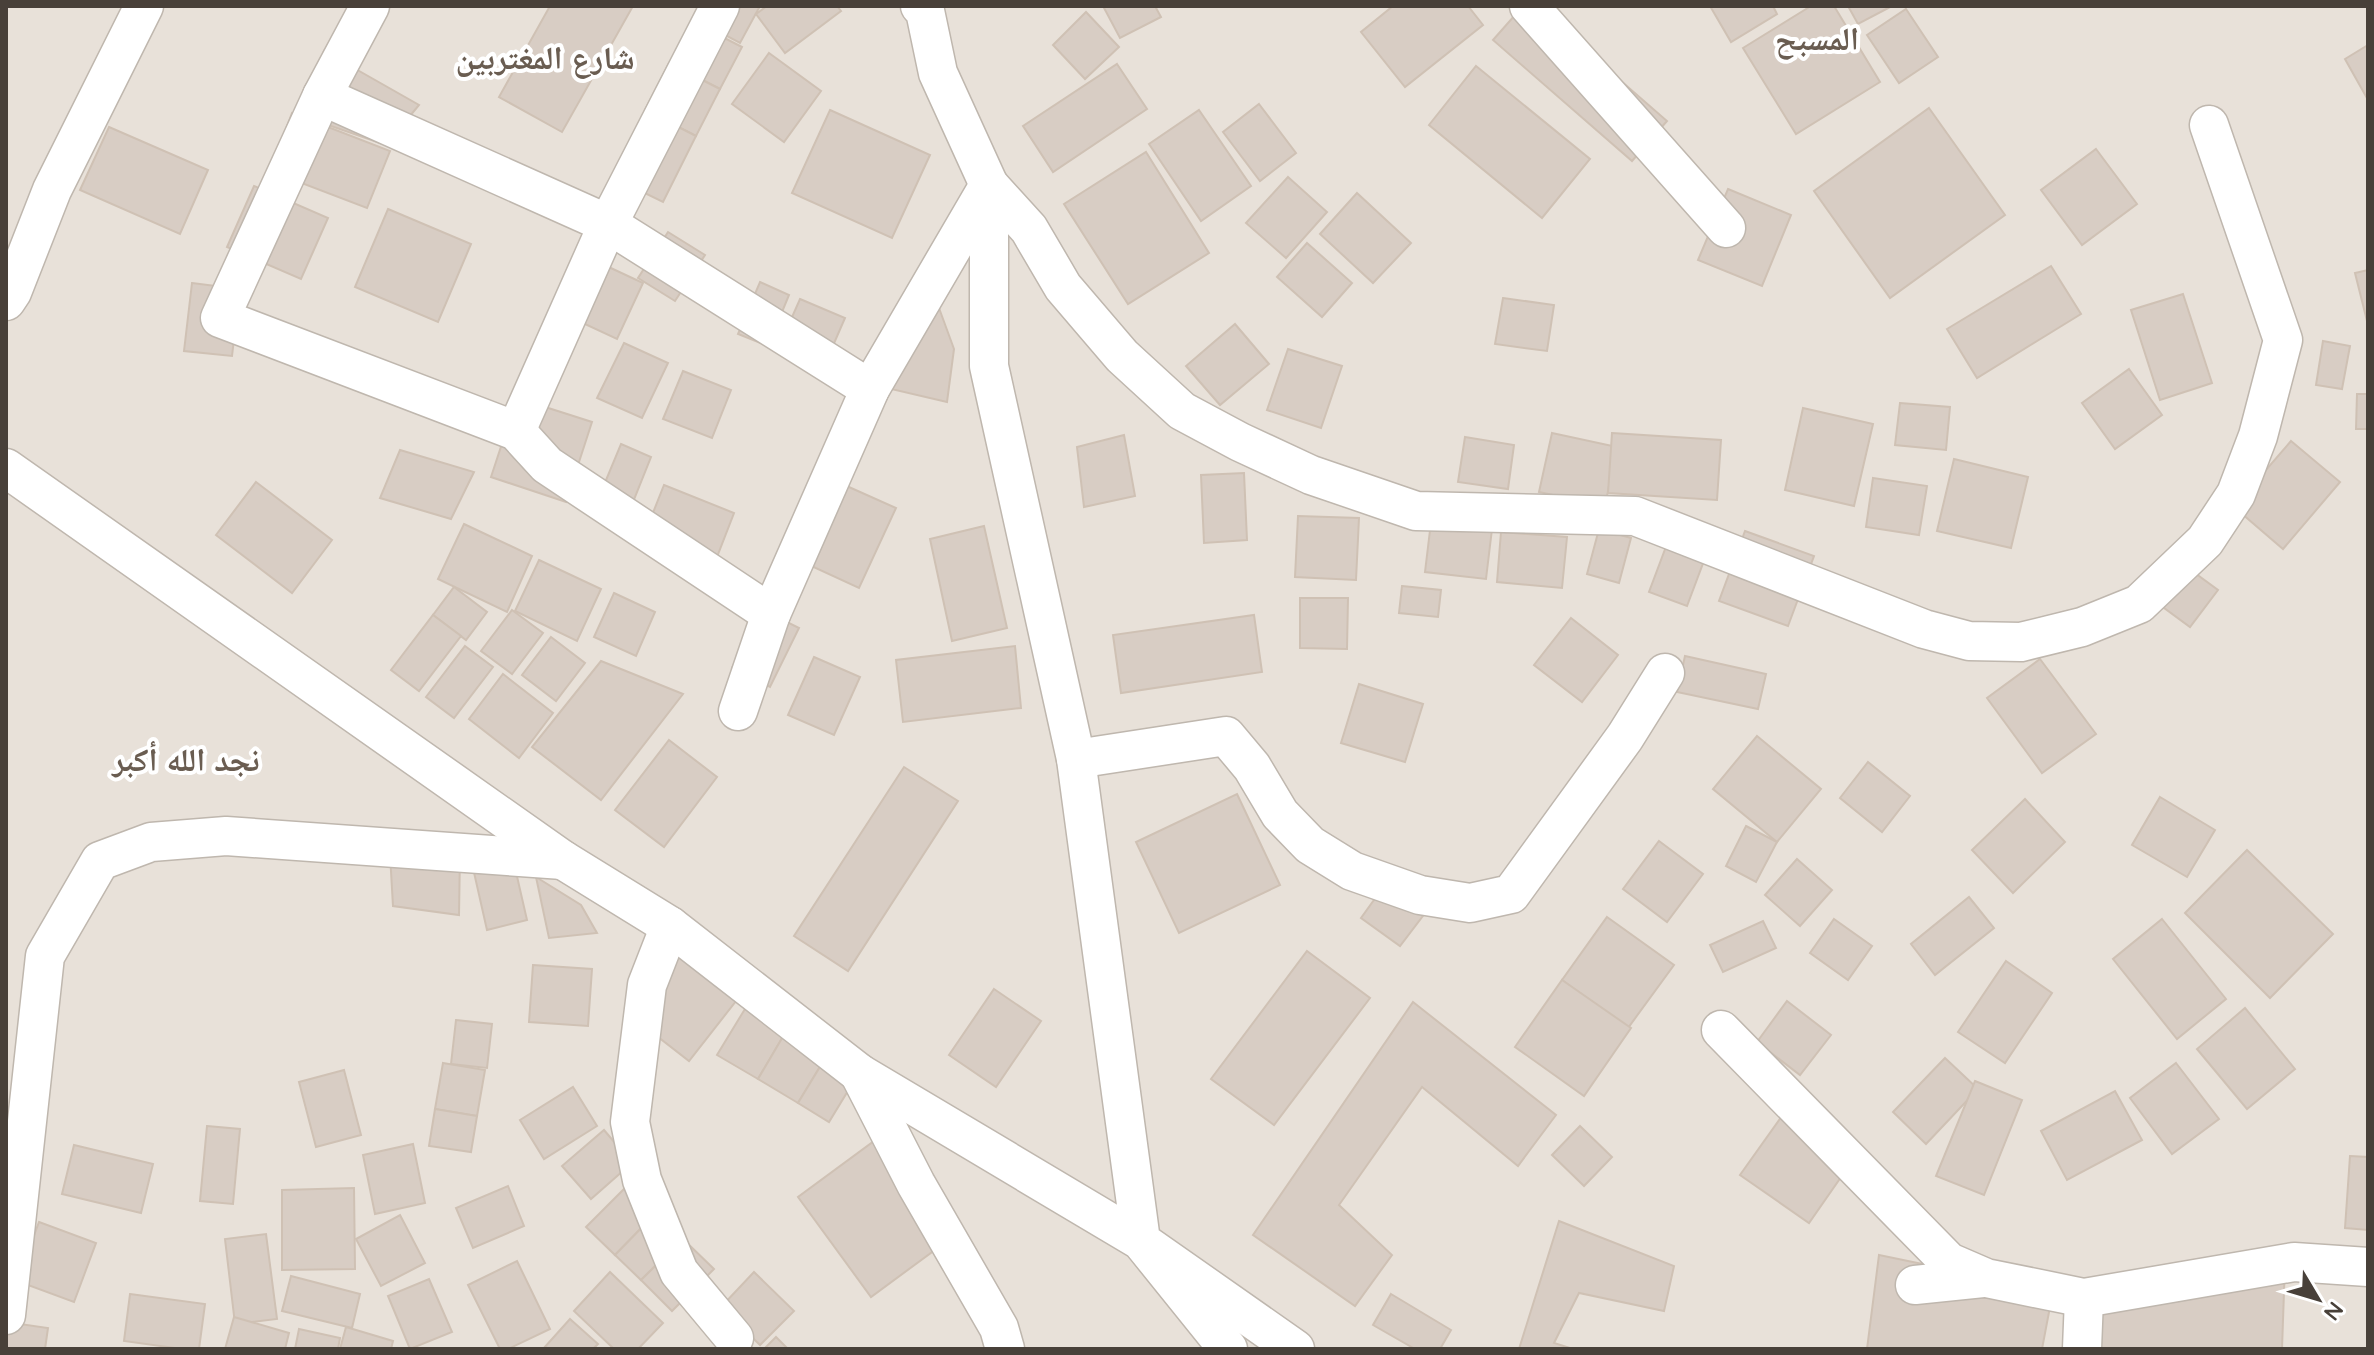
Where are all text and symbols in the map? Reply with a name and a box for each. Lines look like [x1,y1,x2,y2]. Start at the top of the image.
district label: المسبح [1775,18,1859,60]
district label: شارع المغتربين [455,37,635,79]
district label: نجد الله أكبر [110,739,260,779]
north arrow [2278,1259,2358,1339]
text: N [2318,1296,2350,1326]

